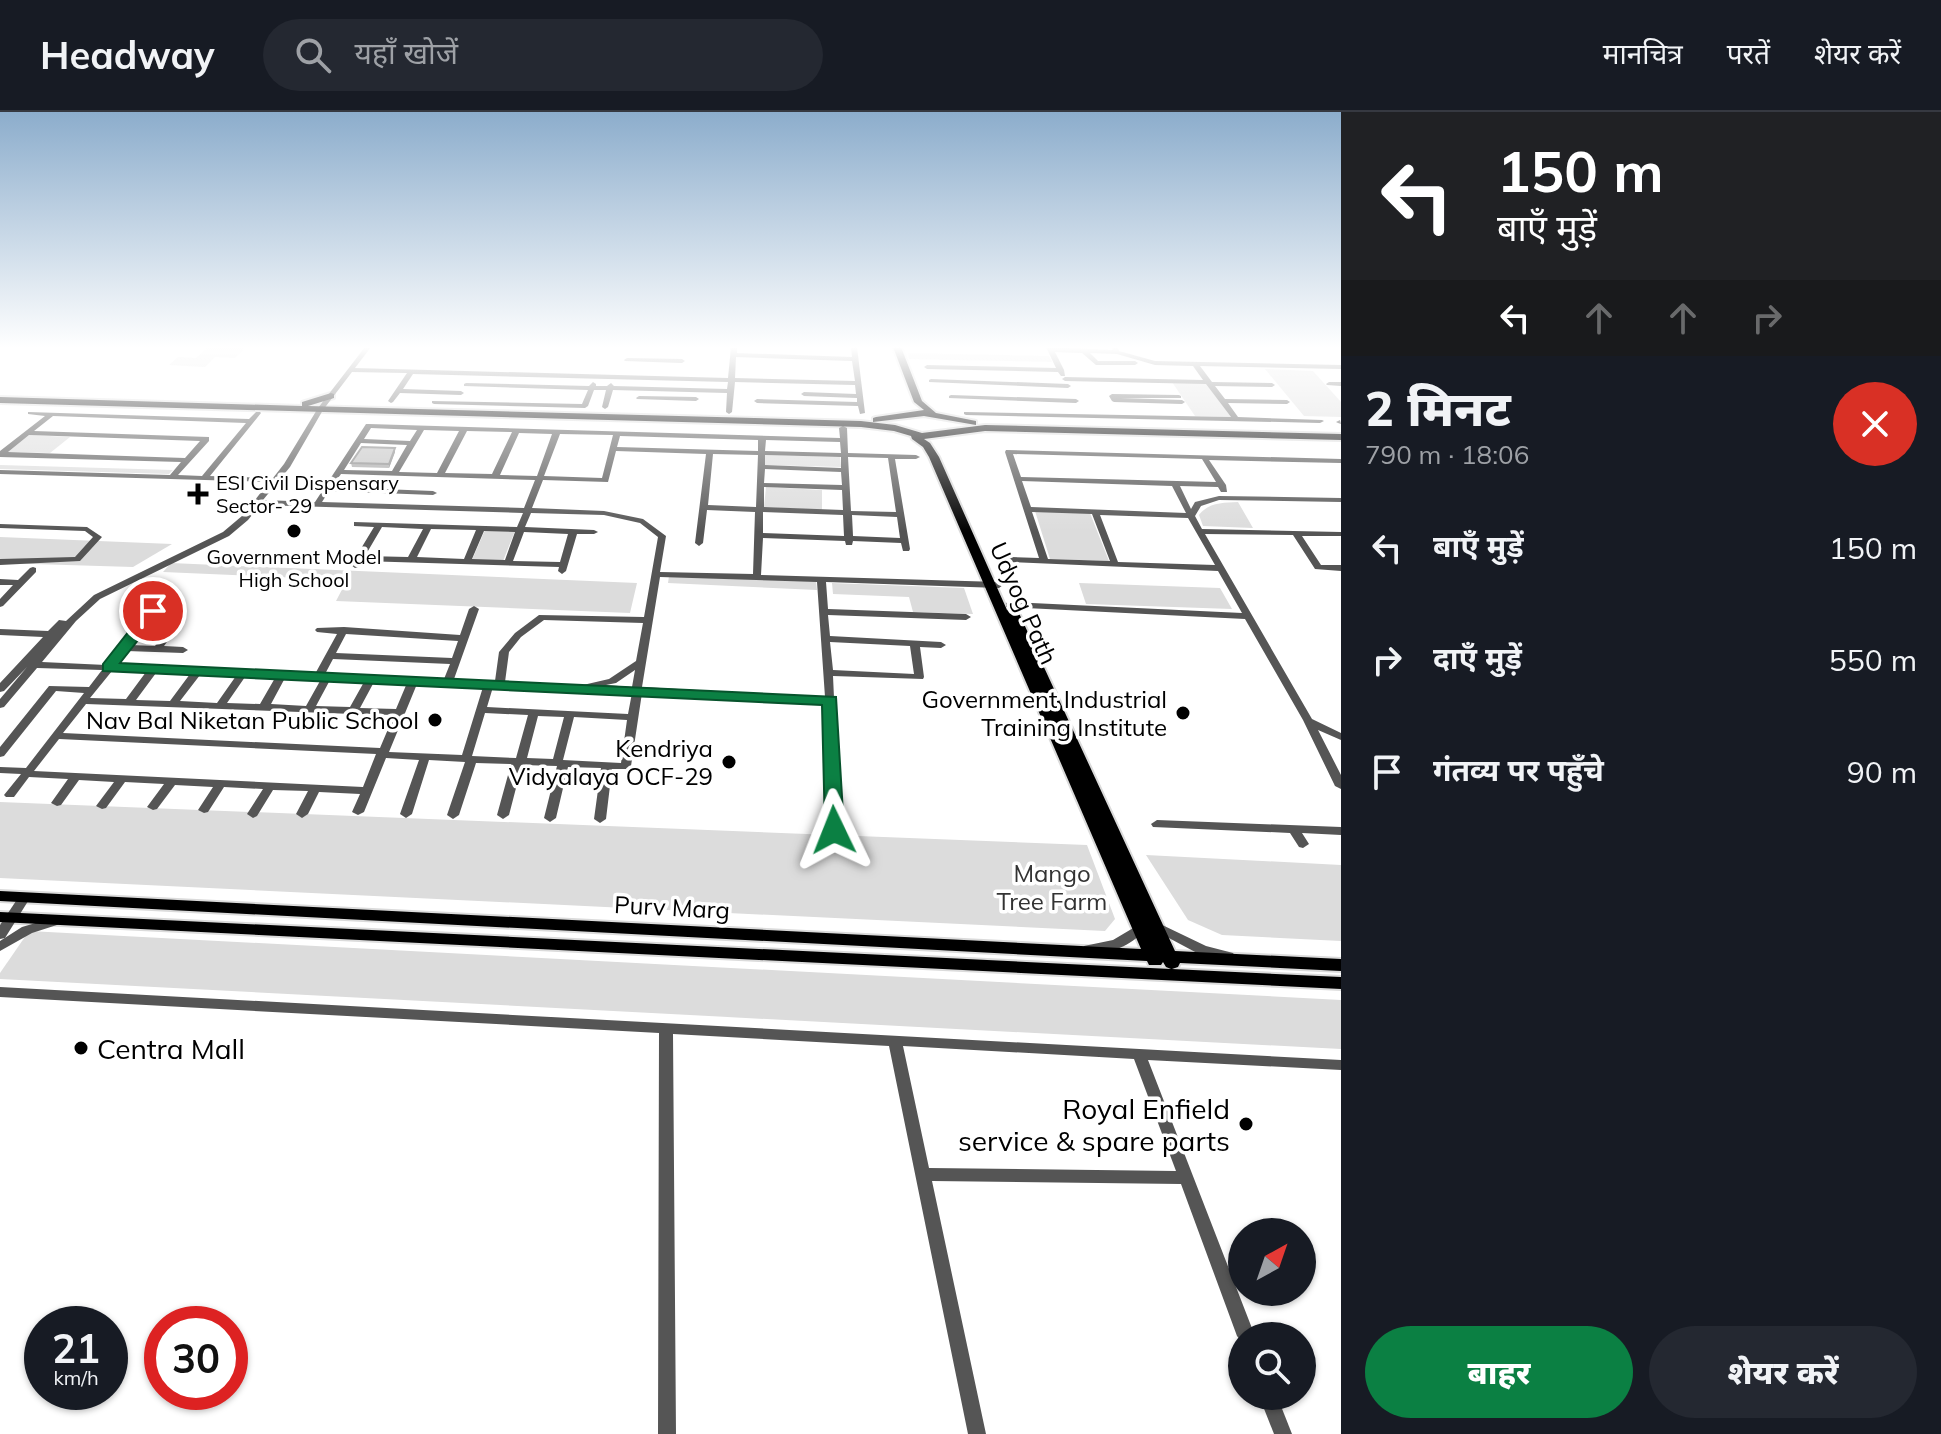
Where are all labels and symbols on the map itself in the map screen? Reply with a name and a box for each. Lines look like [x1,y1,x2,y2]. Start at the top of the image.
place label: ESI Civil Dispensary Sector- 29 [216,470,399,518]
marker: ESI Civil Dispensary Sector- 29 [187,483,209,505]
marker: Government Model High School [285,522,303,540]
street label: Udyog Path [984,537,1064,669]
place label: Government Model High School [207,544,381,592]
pin [119,577,187,645]
place label: Government Industrial Training Institute [921,684,1167,742]
marker: Government Industrial Training Institute [1174,704,1192,722]
place label: Nav Bal Niketan Public School [86,705,419,735]
marker: Nav Bal Niketan Public School [426,711,444,729]
place label: Kendriya Vidyalaya OCF-29 [509,733,713,791]
marker: Kendriya Vidyalaya OCF-29 [720,753,738,771]
position arrow [792,788,876,872]
park label: Mango Tree Farm [997,858,1107,916]
street label: Purv Marg [613,889,731,925]
place label: Centra Mall [97,1031,245,1066]
marker: Centra Mall [72,1039,90,1057]
place label: Royal Enfield service & spare parts [958,1091,1230,1158]
marker: Royal Enfield service & spare parts [1237,1115,1255,1133]
north arrow [1228,1218,1316,1306]
speed limit sign: 30 [144,1306,248,1410]

